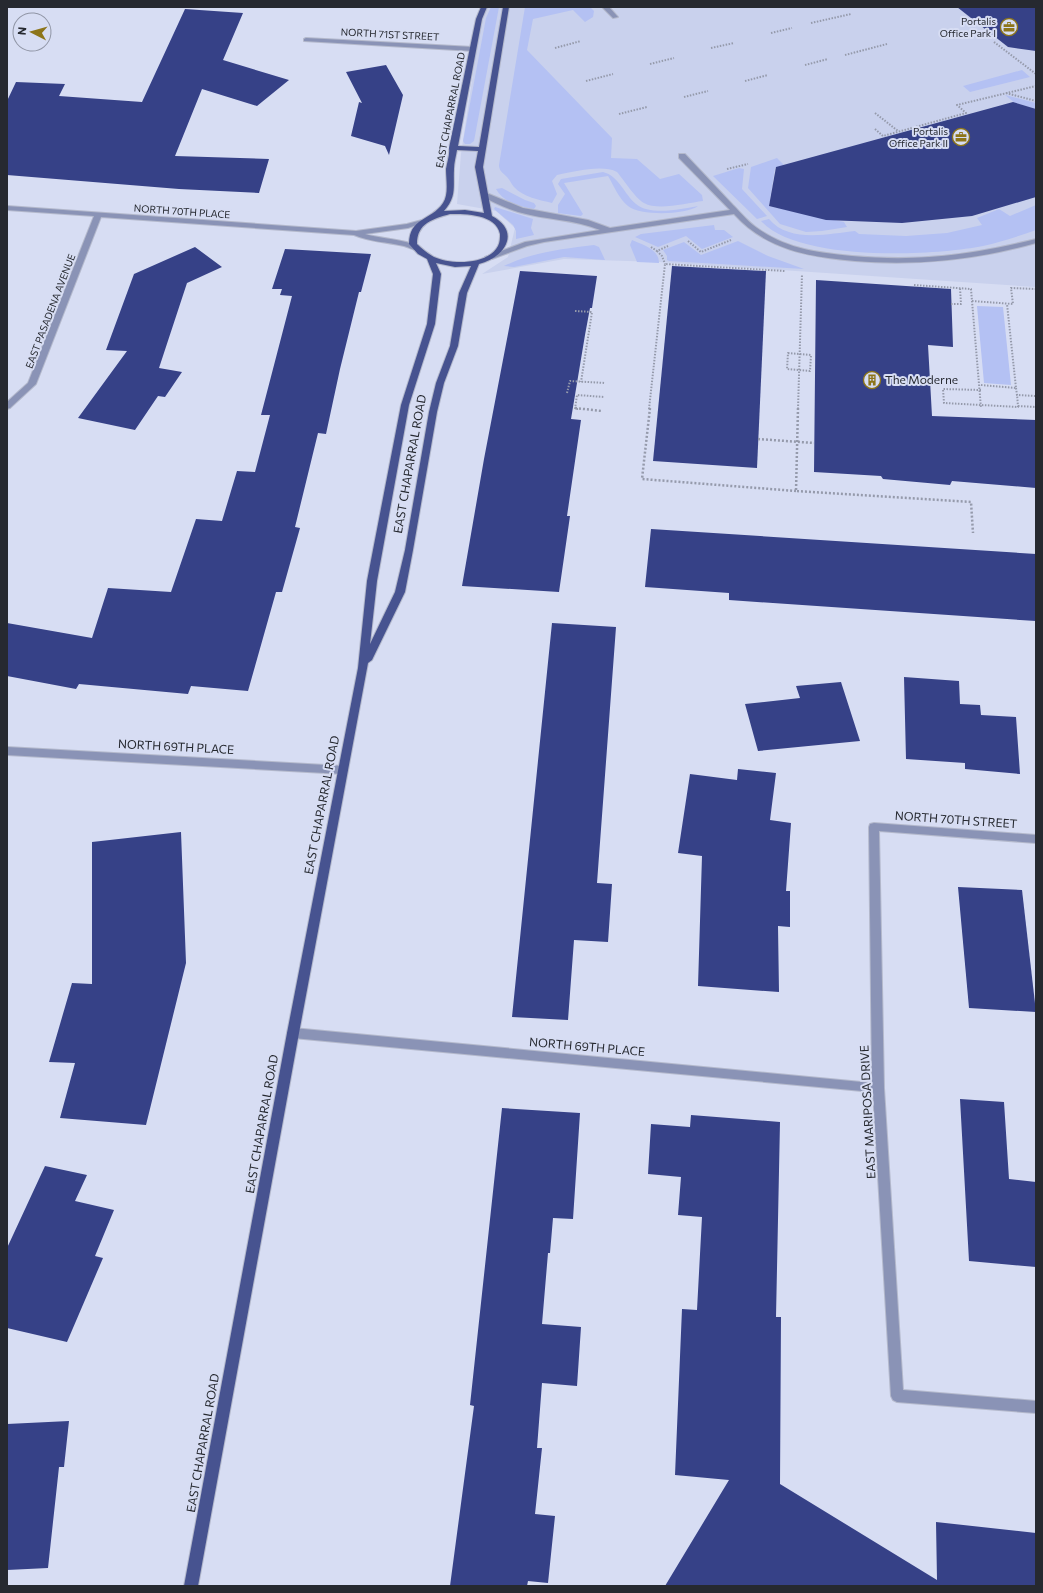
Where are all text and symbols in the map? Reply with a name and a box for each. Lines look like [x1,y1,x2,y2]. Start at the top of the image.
north arrow [12,12,52,52]
place label: Portalis Office Park I [940,15,996,39]
office icon: Portalis Office Park I [999,17,1019,37]
street label: NORTH 71ST STREET [340,25,440,43]
text: N [15,26,28,36]
street label: EAST CHAPARRAL ROAD [433,51,467,169]
place label: Portalis Office Park II [889,125,948,149]
office icon: Portalis Office Park II [951,127,971,147]
street label: NORTH 70TH PLACE [133,202,231,220]
street label: EAST PASADENA AVENUE [23,252,77,370]
building icon: The Moderne [862,370,882,390]
place label: The Moderne [885,372,958,386]
street label: EAST CHAPARRAL ROAD [390,393,428,534]
street label: EAST CHAPARRAL ROAD [301,734,341,875]
street label: NORTH 69TH PLACE [118,736,235,756]
street label: NORTH 70TH STREET [894,808,1018,830]
street label: NORTH 69TH PLACE [529,1034,646,1058]
street label: EAST MARIPOSA DRIVE [857,1045,877,1179]
street label: EAST CHAPARRAL ROAD [242,1053,280,1194]
street label: EAST CHAPARRAL ROAD [183,1372,221,1513]

